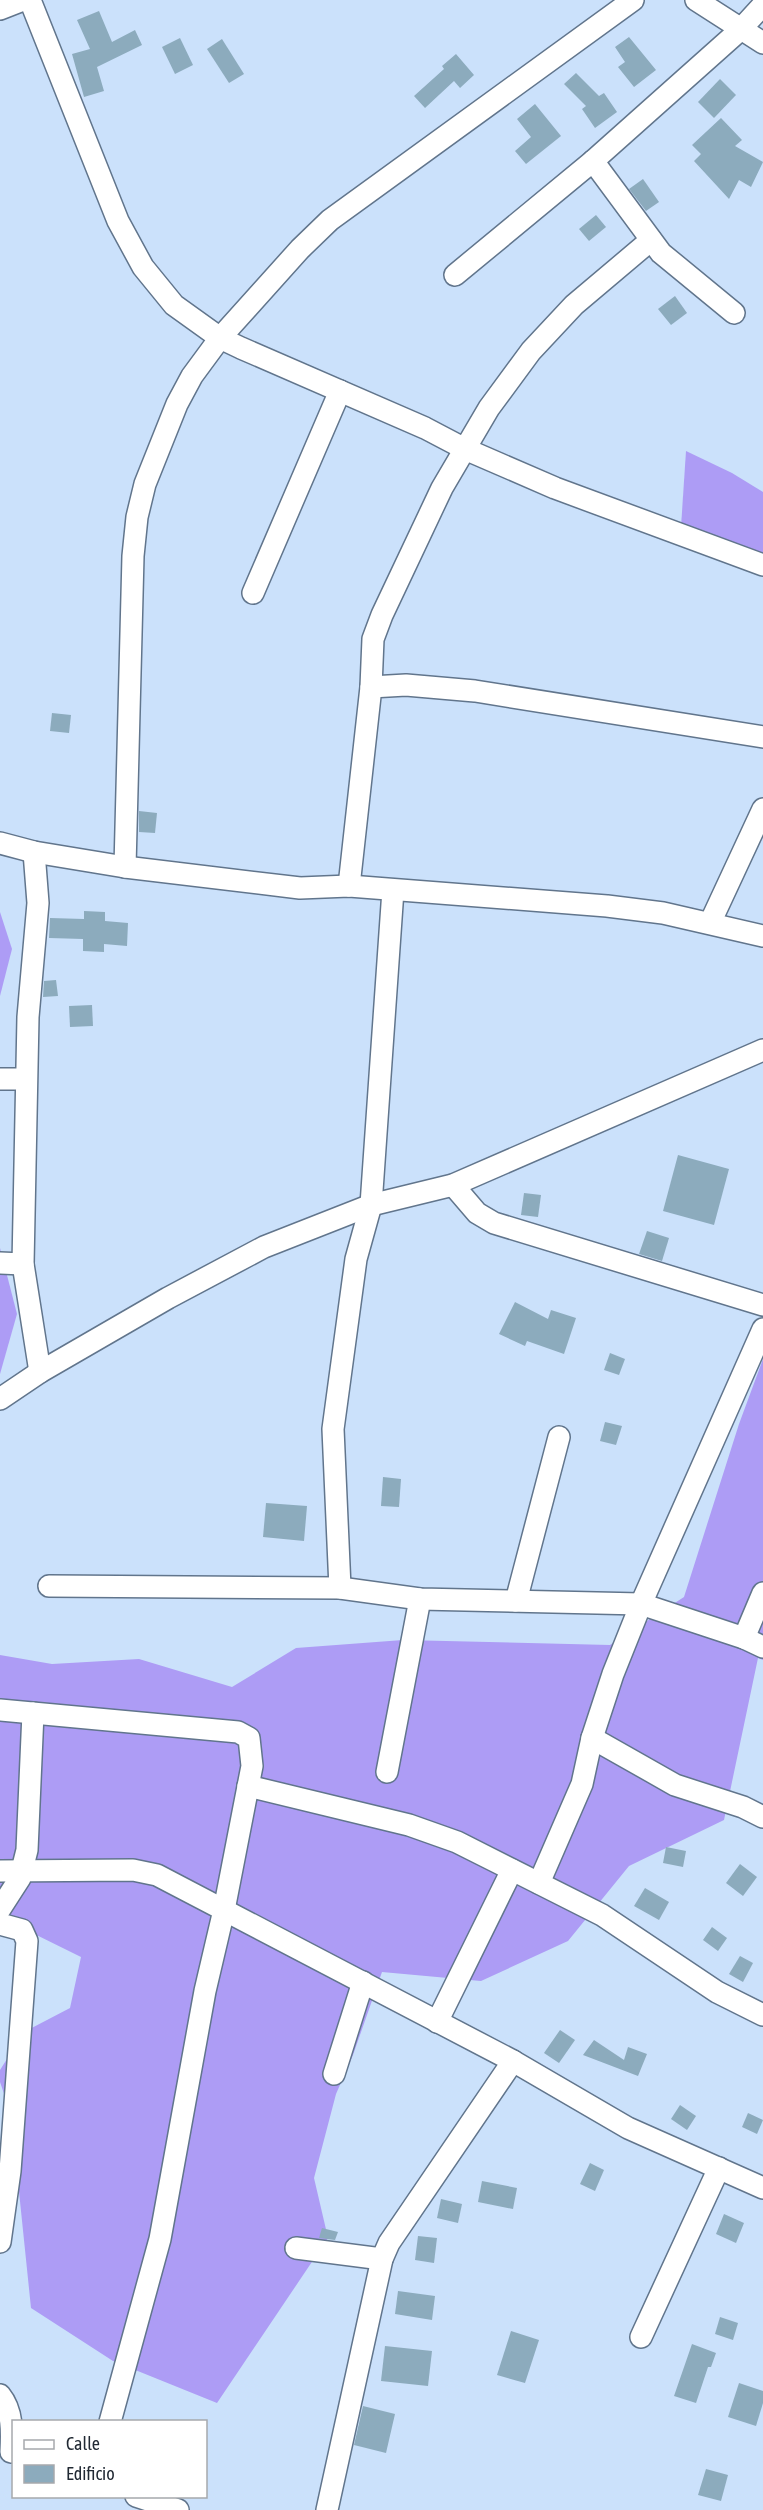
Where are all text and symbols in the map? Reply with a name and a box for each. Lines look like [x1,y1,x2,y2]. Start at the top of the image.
legend [12,2420,207,2498]
text: Calle [66,2433,100,2454]
text: Edificio [66,2463,115,2484]

